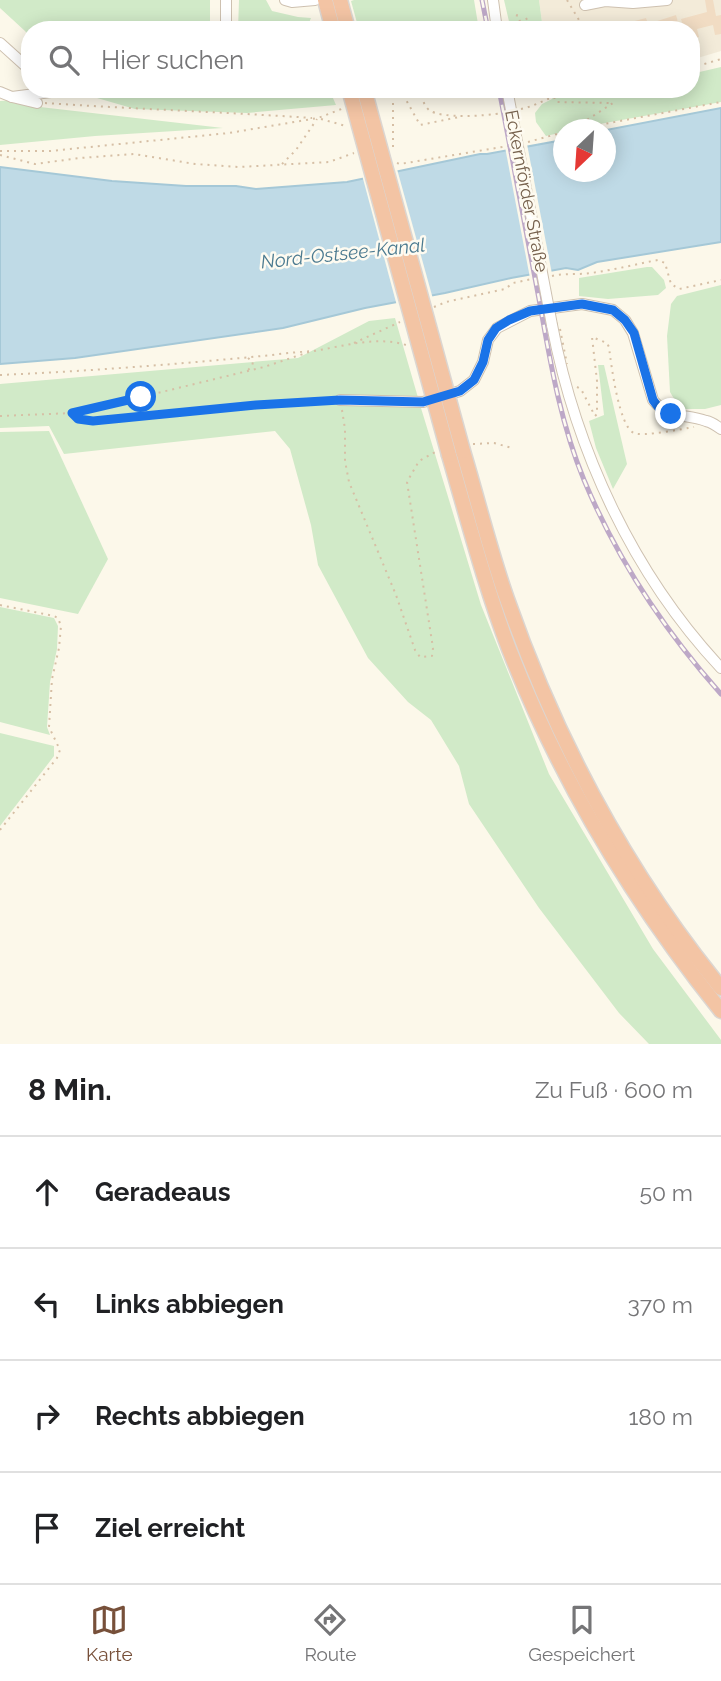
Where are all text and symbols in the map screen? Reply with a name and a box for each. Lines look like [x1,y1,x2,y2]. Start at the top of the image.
search box [21,21,700,98]
icon: search [45,41,83,79]
text: Hier suchen [101,45,244,75]
street label: Eckernförder Straße [501,108,553,274]
north arrow [553,119,616,182]
water label: Nord-Ostsee-Kanal [260,233,426,273]
route start [125,381,156,412]
route end [655,398,686,429]
text: 8 Min. [28,1072,112,1107]
text: Zu Fuß · 600 m [535,1076,693,1103]
icon: ahead [28,1173,66,1211]
text: Geradeaus [95,1177,231,1207]
text: 50 m [639,1179,693,1206]
icon: left [28,1285,66,1323]
text: Links abbiegen [95,1289,284,1319]
text: 370 m [628,1291,693,1318]
icon: right [28,1397,66,1435]
text: Rechts abbiegen [95,1401,305,1431]
text: 180 m [628,1403,693,1430]
icon: arrive [28,1509,66,1547]
text: Ziel erreicht [95,1513,245,1543]
tab: Karte [86,1601,133,1665]
tab: Route [304,1601,356,1665]
tab: Gespeichert [528,1601,635,1665]

